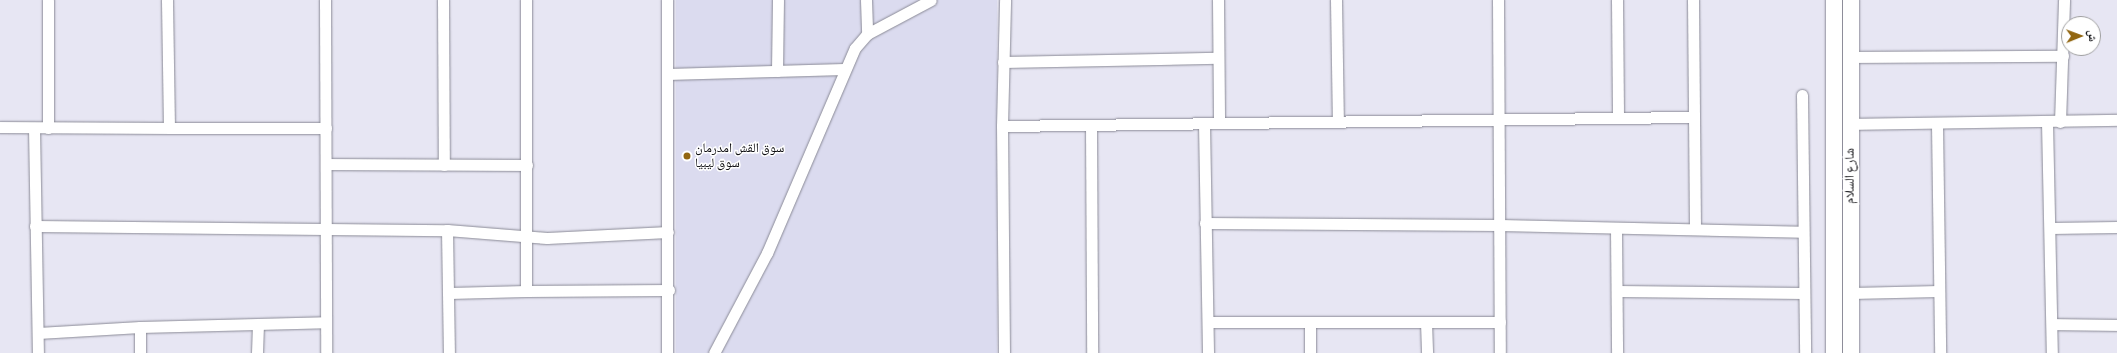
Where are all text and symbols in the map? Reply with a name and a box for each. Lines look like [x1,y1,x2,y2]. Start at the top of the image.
north arrow [2061,16,2101,56]
text: ش [2085,30,2100,42]
place label: سوق القش امدرمان سوق ليبيا [695,141,784,172]
street label: شارع السلام [1842,148,1858,204]
marker: سوق القش امدرمان سوق ليبيا [682,151,692,161]

